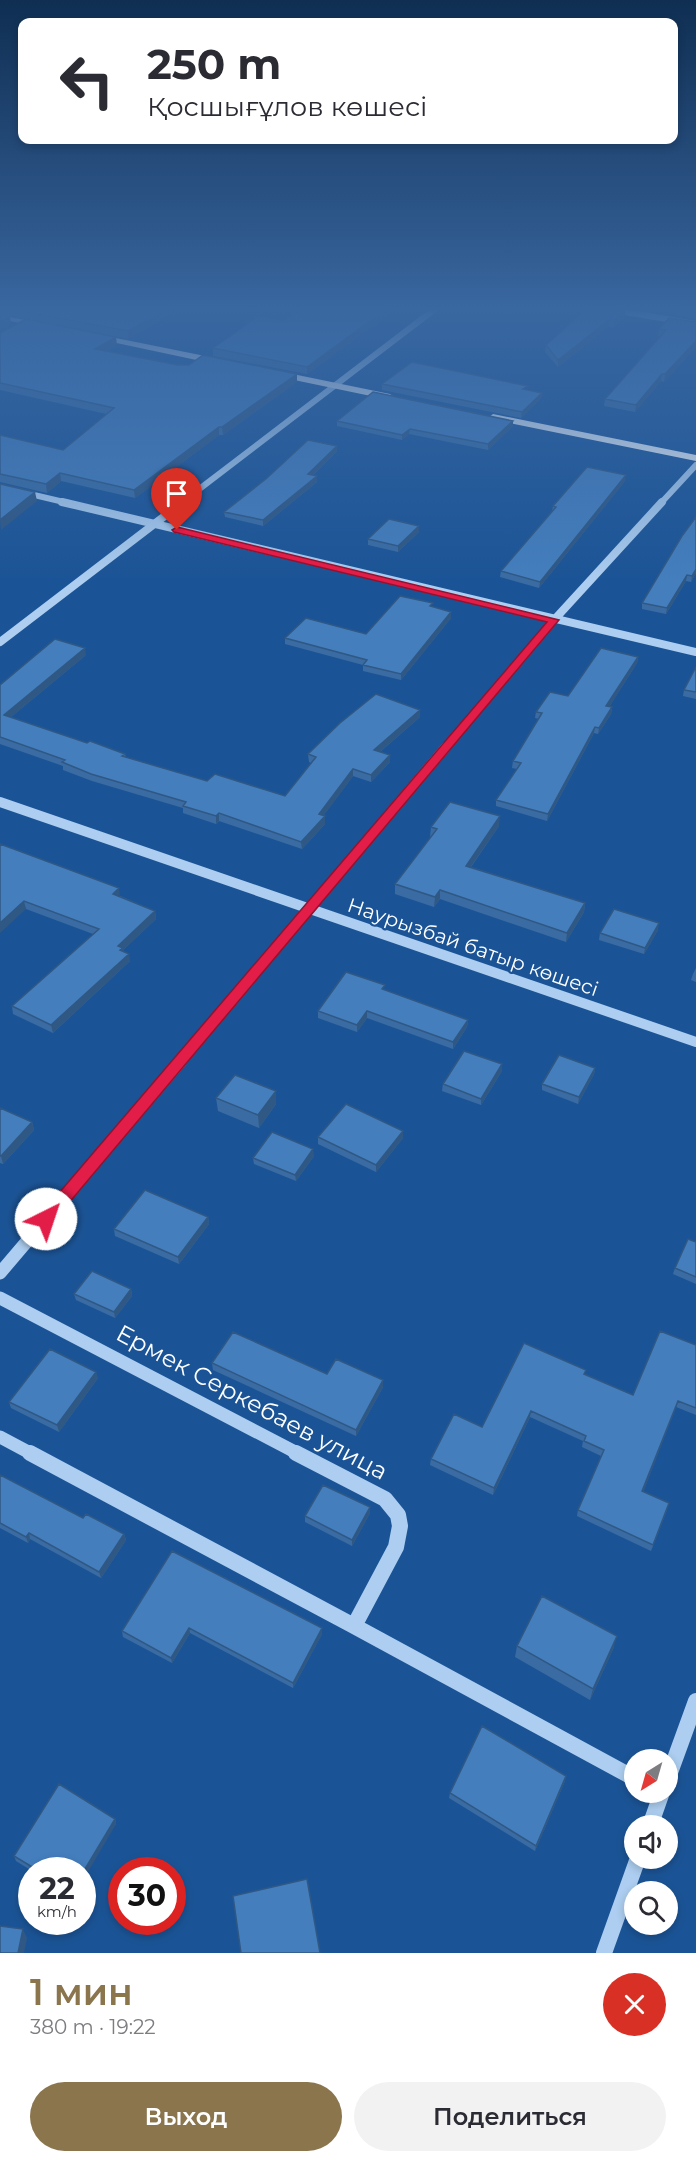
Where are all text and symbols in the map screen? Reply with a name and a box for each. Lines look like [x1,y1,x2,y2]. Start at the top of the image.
text: 250 m [147,38,281,90]
icon: left [48,42,126,120]
text: Қосшығұлов көшесі [147,90,427,123]
pin [151,468,202,530]
icon: arrive [160,477,193,510]
street label: Наурызбай батыр көшесі [344,893,602,1001]
position arrow [14,1187,78,1251]
street label: Ермек Серкебаев улица [111,1318,393,1486]
north arrow [624,1749,678,1803]
map controls [624,1749,678,1935]
button: sound [624,1815,678,1869]
speed limit sign: 30 [108,1857,186,1935]
text: 22 [39,1870,75,1907]
button: search [624,1881,678,1935]
text: km/h [37,1902,77,1921]
text: 1 мин [30,1970,133,2014]
button: close [603,1973,666,2036]
text: 380 m · 19:22 [30,2015,156,2039]
button: Выход [30,2082,342,2151]
button: Поделиться [354,2082,666,2151]

